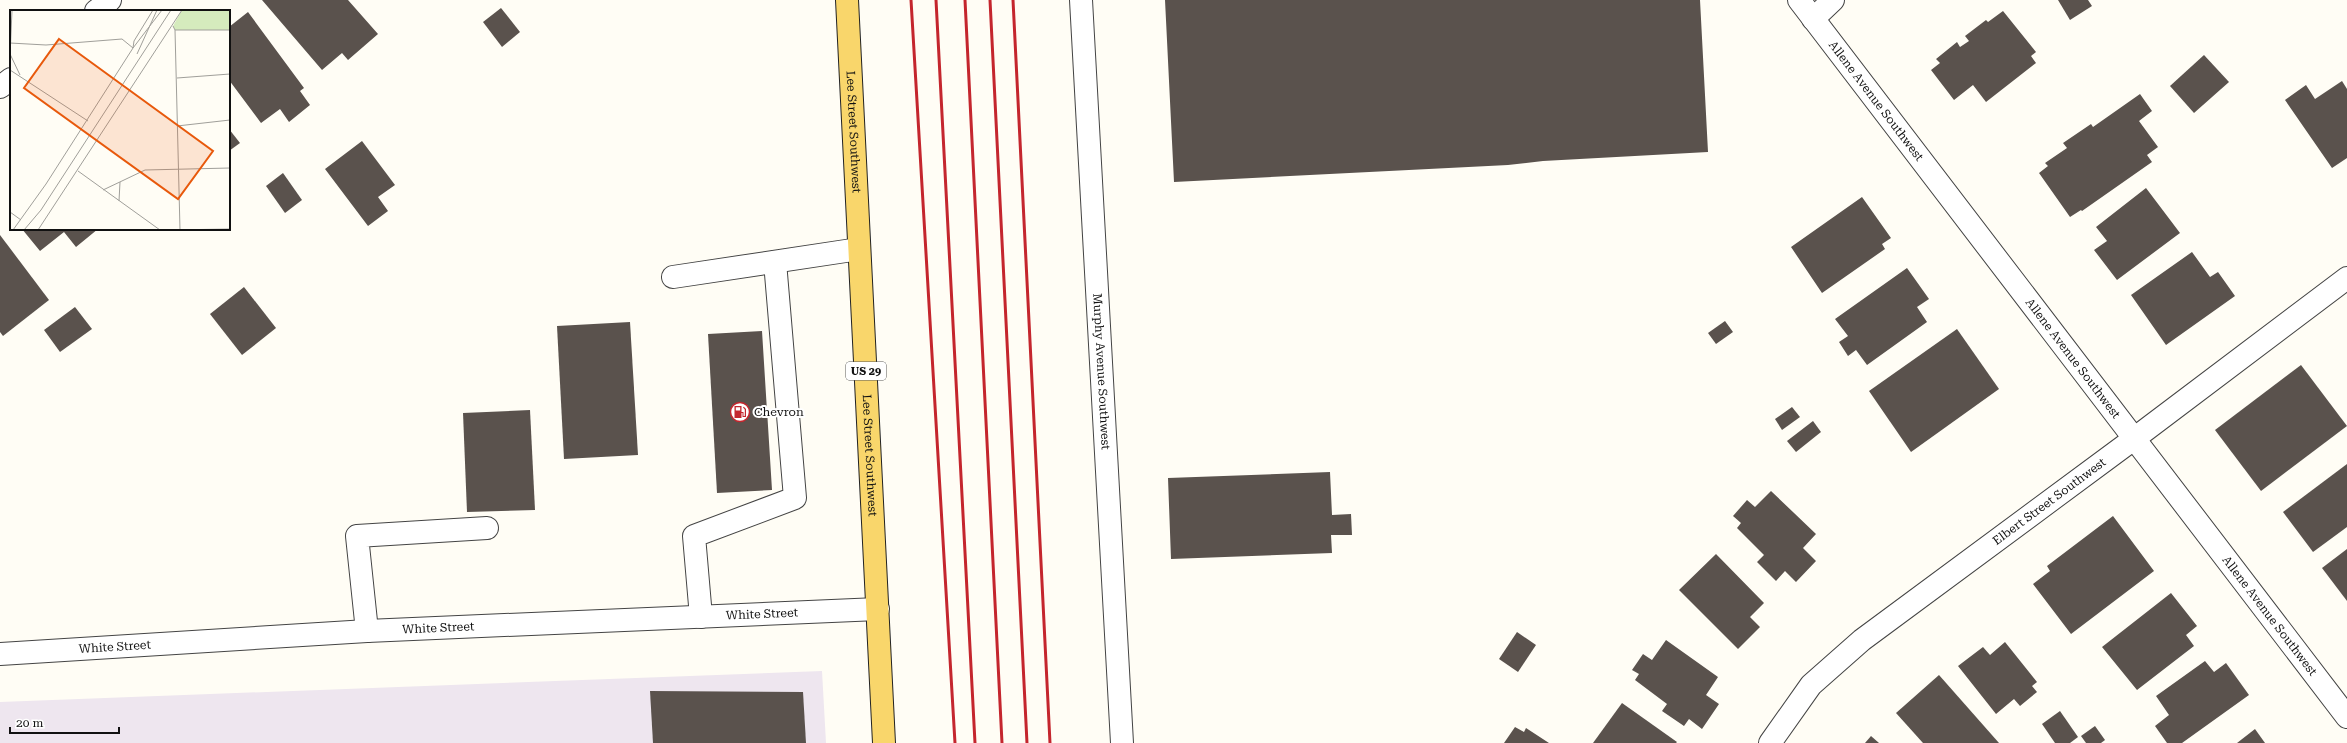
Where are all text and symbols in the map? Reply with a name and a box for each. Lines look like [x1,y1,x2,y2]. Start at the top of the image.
inset map [10,10,230,230]
street label: Allene Avenue Southwest [1826,38,1927,164]
street label: Lee Street Southwest [844,70,864,194]
street label: Murphy Avenue Southwest [1090,293,1113,451]
street label: Allene Avenue Southwest [2023,296,2123,421]
road number: US 29 [846,362,886,380]
street label: Lee Street Southwest [860,394,880,517]
fuel station icon: Chevron [729,401,751,423]
place label: Chevron [754,405,804,419]
street label: Elbert Street Southwest [1990,455,2109,548]
street label: Allene Avenue Southwest [2219,553,2320,679]
street label: White Street [725,605,799,623]
street label: White Street [402,619,475,636]
street label: White Street [78,638,152,656]
scale bar [10,709,119,735]
text: 20 m [16,716,43,730]

